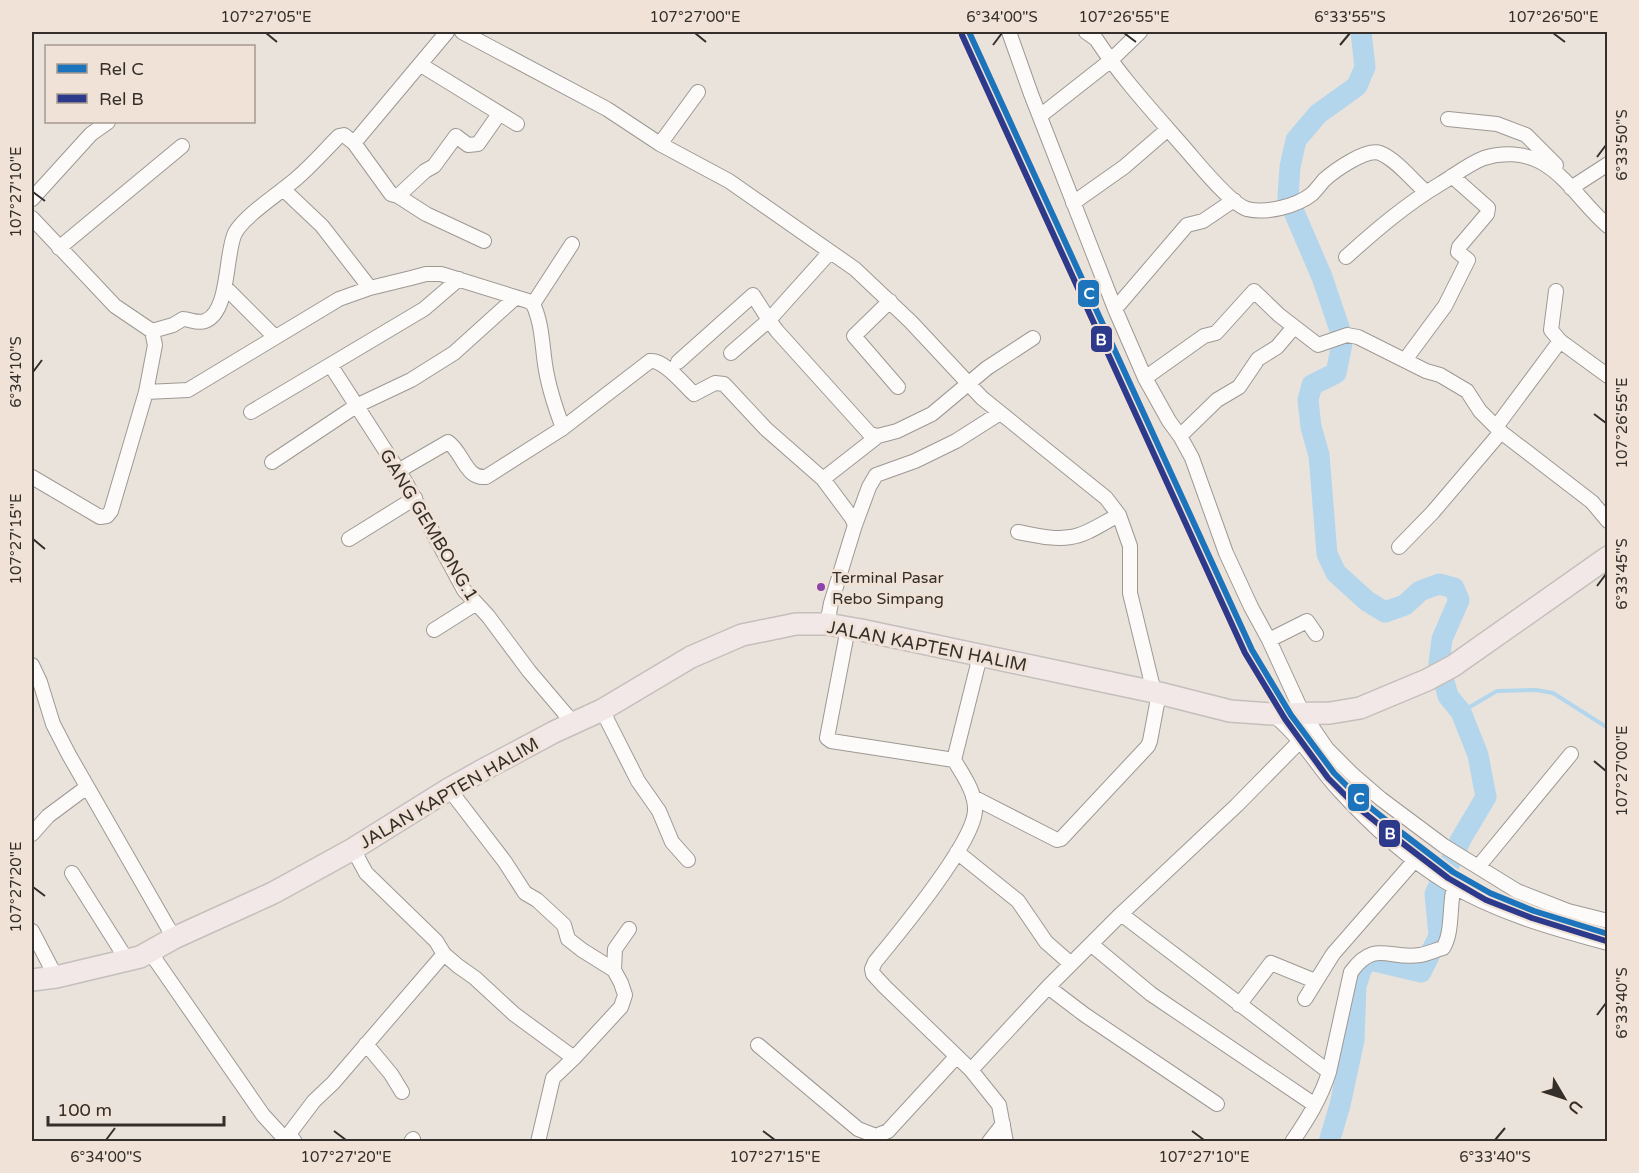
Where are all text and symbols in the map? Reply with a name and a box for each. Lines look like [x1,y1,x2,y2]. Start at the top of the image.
text: 107°27'05"E [221,8,311,26]
text: 107°27'00"E [650,8,740,26]
text: 6°34'00"S [966,8,1038,26]
text: 107°26'55"E [1079,8,1169,26]
text: 6°33'55"S [1314,8,1386,26]
text: 107°26'50"E [1508,8,1598,26]
legend [45,45,255,123]
text: Rel C [99,58,144,80]
text: Rel B [99,88,144,110]
text: 6°33'50"S [1613,109,1631,181]
text: 107°27'10"E [7,147,25,237]
line badge: C [1077,279,1100,308]
text: C [1083,284,1095,304]
line badge: B [1090,325,1113,353]
text: B [1095,330,1107,350]
text: 6°34'10"S [7,336,25,408]
text: 107°26'55"E [1613,378,1631,468]
street label: GANG GEMBONG.1 [375,445,483,605]
text: 107°27'15"E [7,494,25,584]
text: 6°33'45"S [1613,538,1631,610]
place label: Terminal Pasar Rebo Simpang [832,568,944,609]
marker: Terminal Pasar Rebo Simpang [815,581,827,593]
street label: JALAN KAPTEN HALIM [825,616,1029,676]
text: 107°27'00"E [1613,726,1631,816]
street label: JALAN KAPTEN HALIM [356,733,542,853]
line badge: C [1347,783,1370,812]
text: C [1353,789,1365,809]
line badge: B [1378,819,1401,848]
text: B [1384,824,1396,844]
text: 107°27'20"E [7,842,25,932]
text: 6°33'40"S [1613,967,1631,1039]
north arrow [1534,1068,1594,1128]
scale bar [48,1089,224,1127]
text: U [1563,1096,1586,1118]
text: 100 m [57,1099,112,1121]
text: 6°34'00"S [70,1148,142,1166]
text: 107°27'20"E [301,1148,391,1166]
text: 107°27'15"E [730,1148,820,1166]
text: 107°27'10"E [1159,1148,1249,1166]
text: 6°33'40"S [1459,1148,1531,1166]

